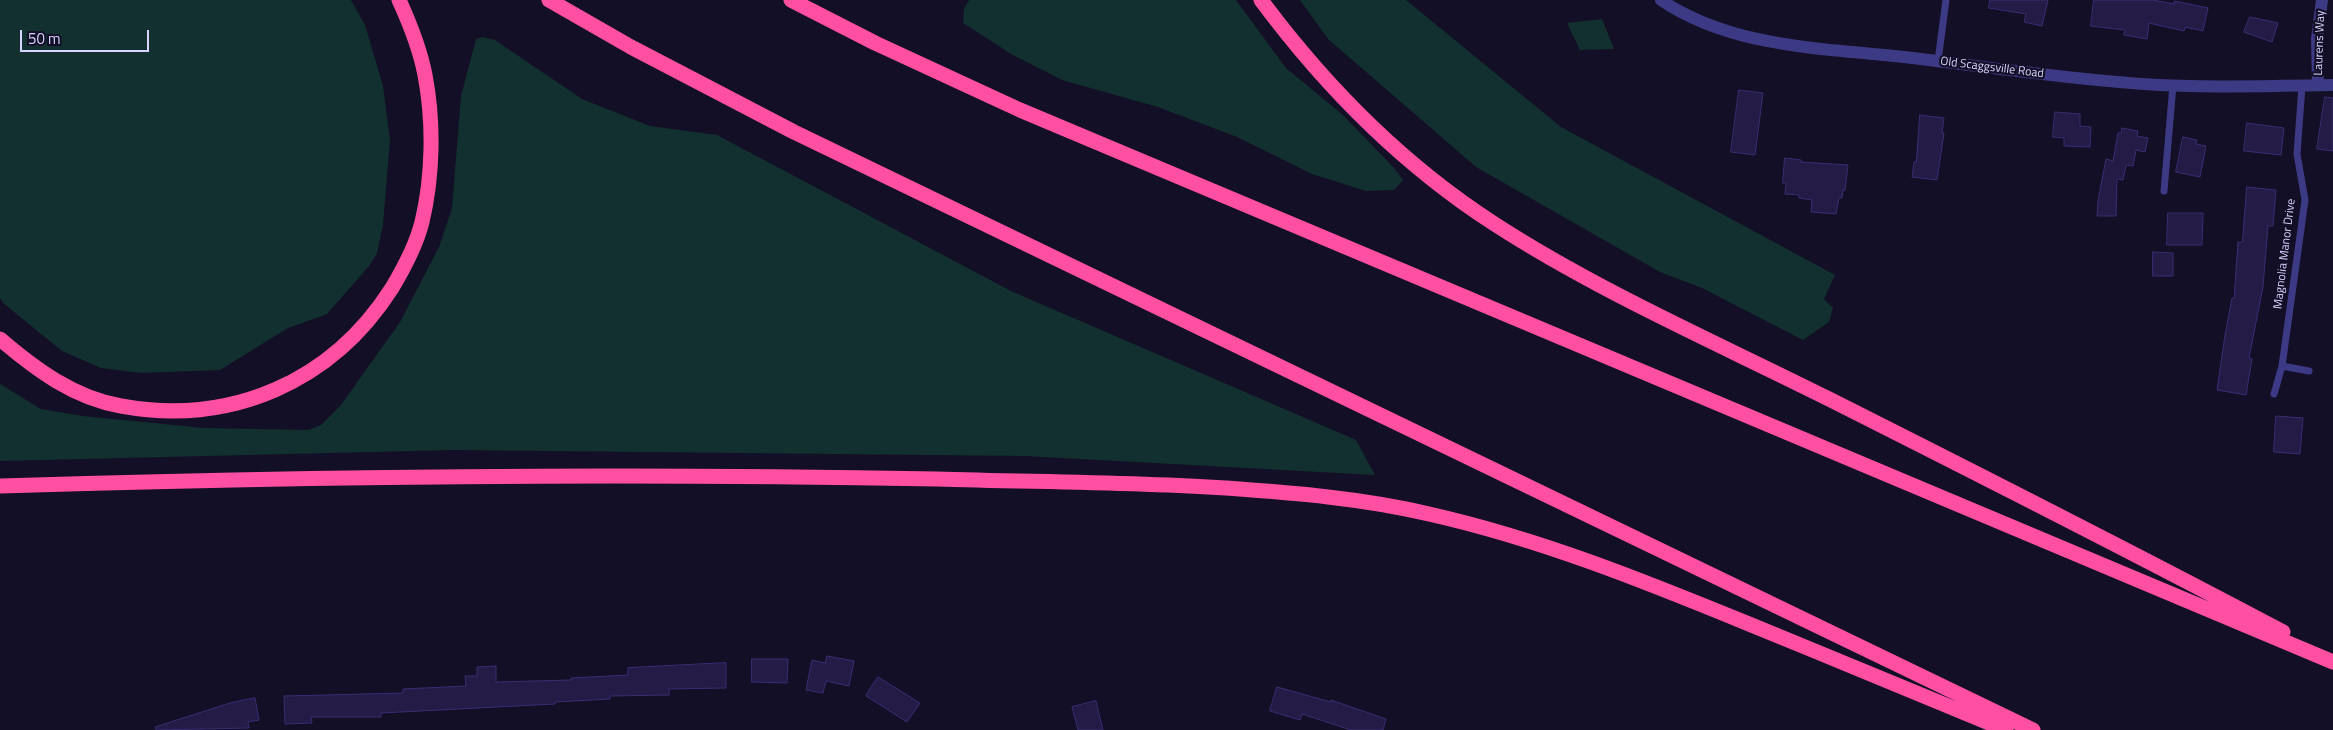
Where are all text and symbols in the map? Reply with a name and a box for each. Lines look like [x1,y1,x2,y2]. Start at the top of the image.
street label: Laurens Way [2312,10,2328,76]
scale bar [22,20,151,52]
text: 50 m [28,27,61,50]
street label: Old Scaggsville Road [1940,55,2044,81]
street label: Magnolia Manor Drive [2271,198,2299,310]

